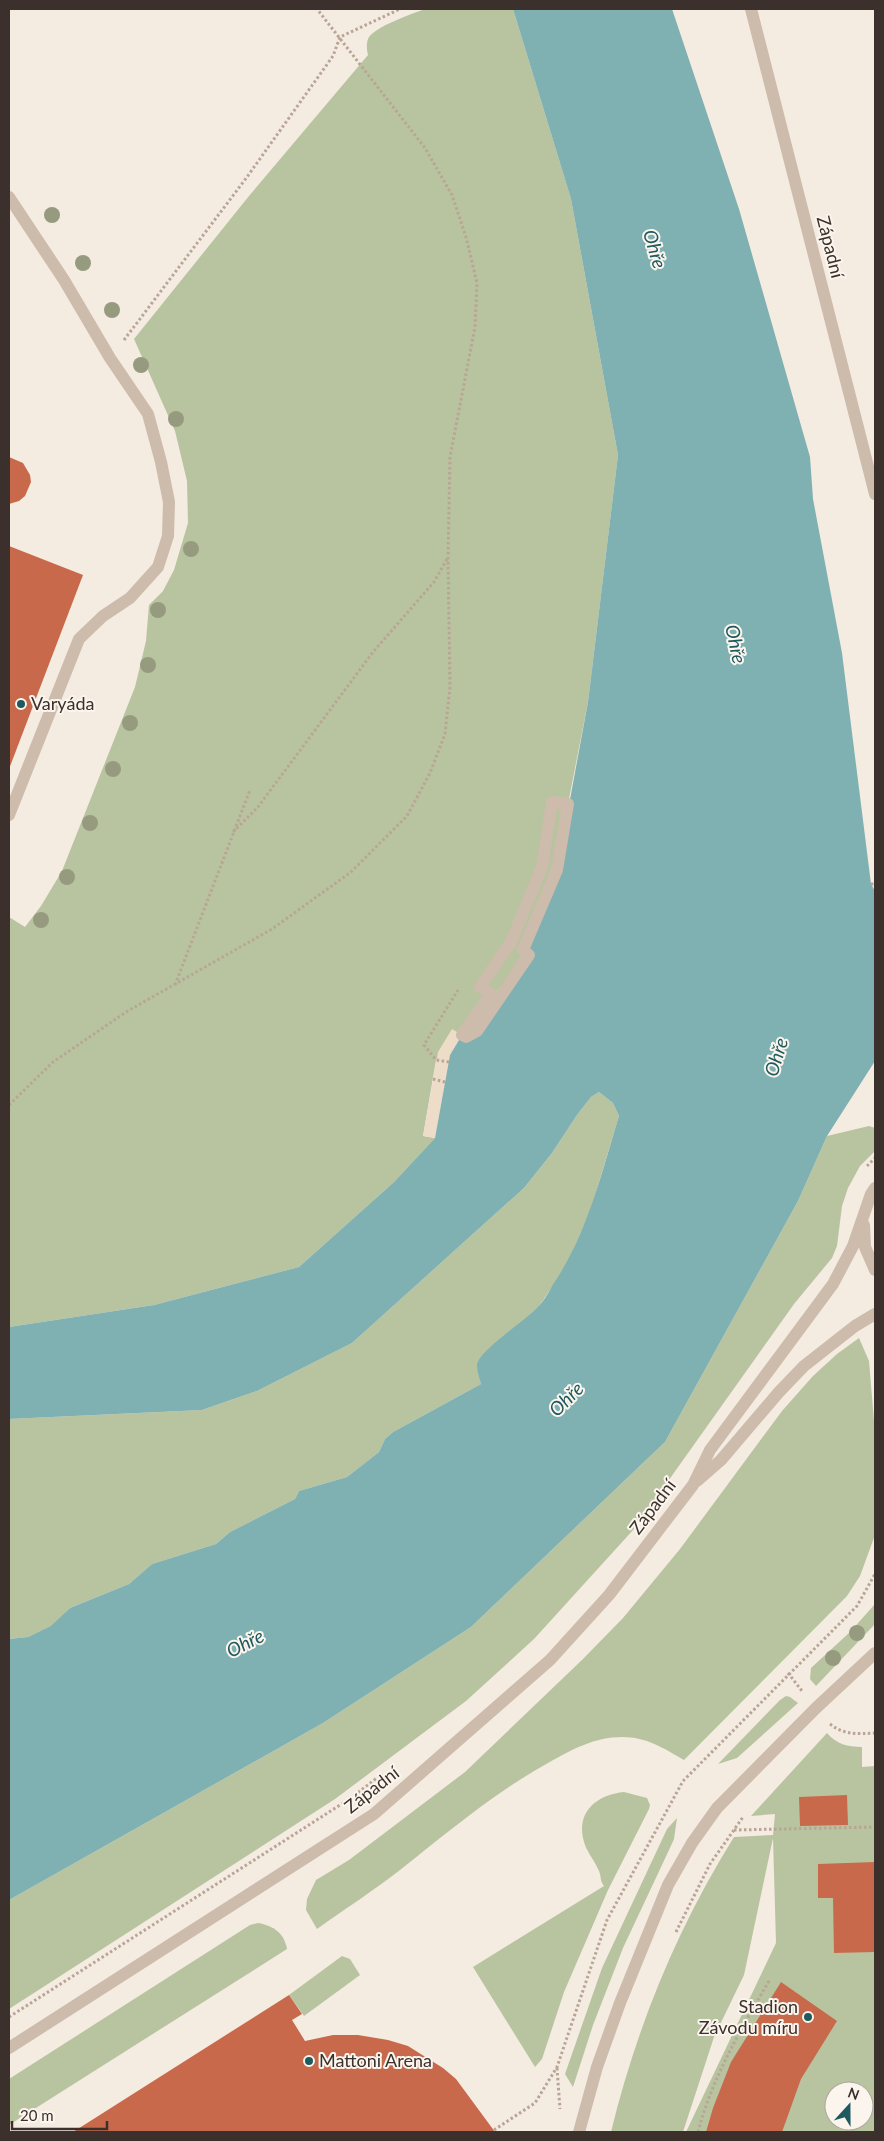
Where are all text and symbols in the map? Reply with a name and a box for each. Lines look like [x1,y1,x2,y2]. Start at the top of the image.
street label: Západní [813,213,849,281]
water label: Ohře [639,227,672,271]
water label: Ohře [721,622,752,666]
place label: Varyáda [31,692,94,714]
marker: Varyáda [15,698,27,710]
water label: Ohře [759,1035,792,1079]
water label: Ohře [544,1377,588,1421]
street label: Západní [624,1474,680,1538]
water label: Ohře [222,1623,268,1662]
street label: Západní [340,1761,404,1817]
place label: Stadion Závodu míru [699,1995,798,2038]
marker: Stadion Závodu míru [802,2011,814,2023]
place label: Mattoni Arena [319,2049,432,2071]
marker: Mattoni Arena [303,2055,315,2067]
north arrow [824,2081,874,2131]
text: N [846,2084,862,2103]
scale bar [12,2098,108,2130]
text: 20 m [20,2106,54,2124]

